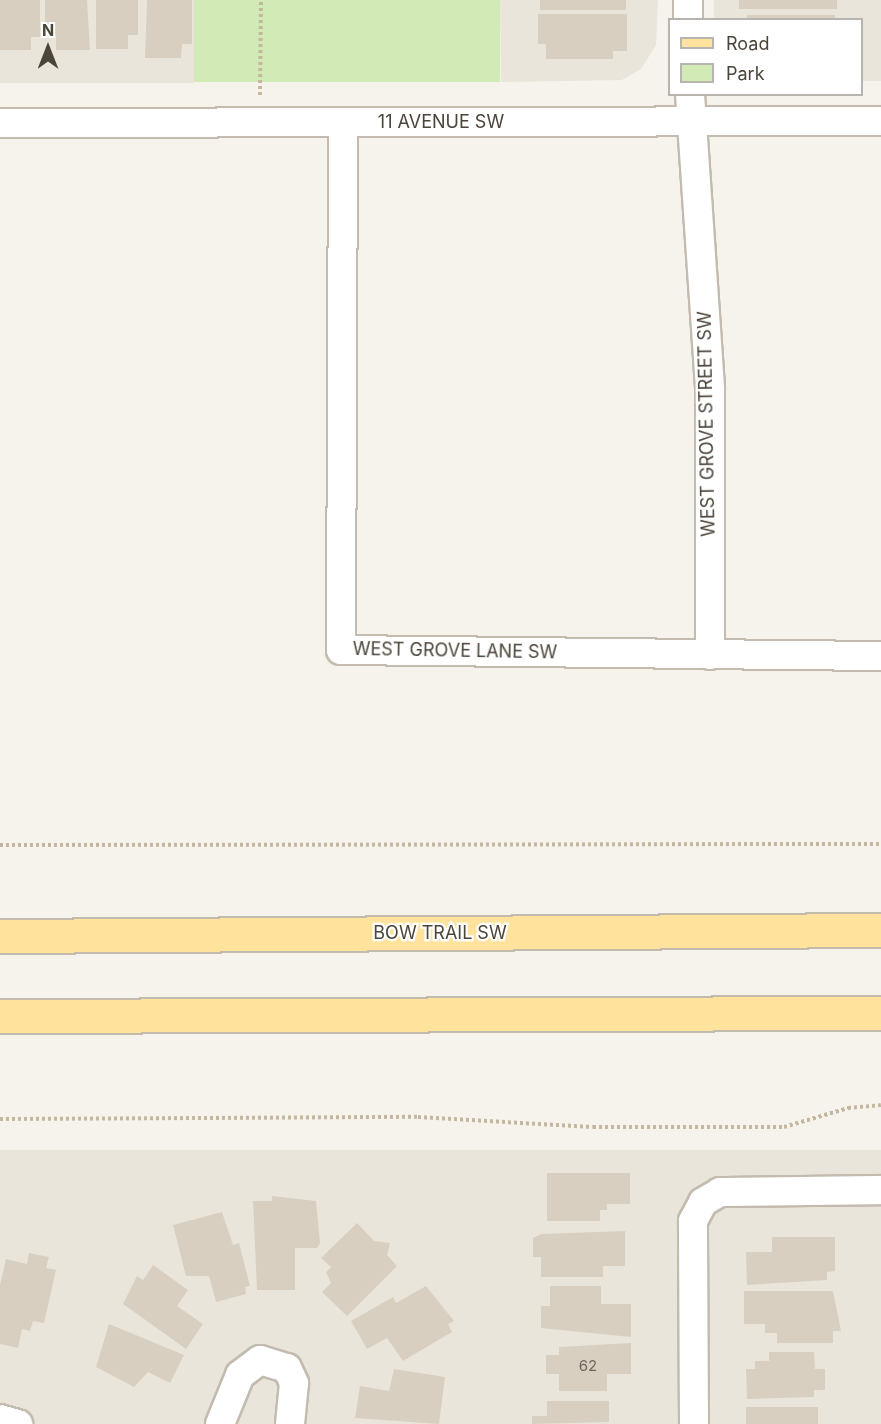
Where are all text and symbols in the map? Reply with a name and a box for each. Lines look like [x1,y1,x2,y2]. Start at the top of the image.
north arrow [18,18,78,78]
legend [668,18,863,96]
text: N [42,20,54,40]
text: Road [726,33,769,54]
text: Park [726,63,765,84]
street label: 11 AVENUE SW [378,111,504,133]
street label: WEST GROVE STREET SW [694,311,720,537]
street label: WEST GROVE LANE SW [353,638,557,664]
street label: BOW TRAIL SW [373,922,507,944]
house number: 62 [579,1357,597,1375]

